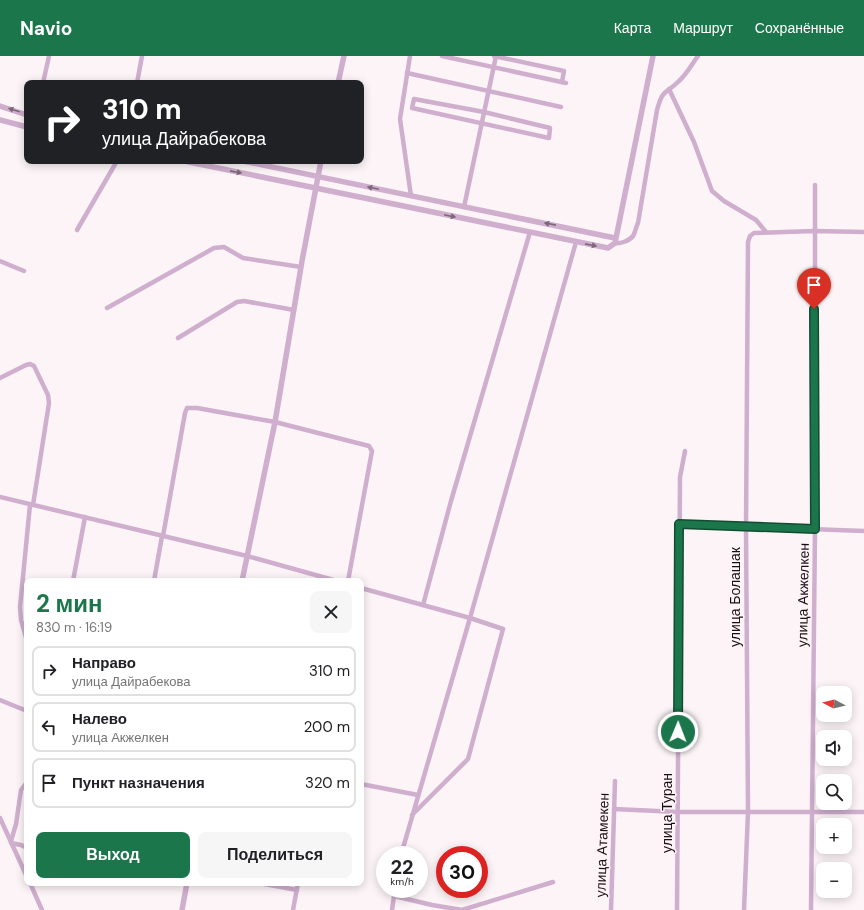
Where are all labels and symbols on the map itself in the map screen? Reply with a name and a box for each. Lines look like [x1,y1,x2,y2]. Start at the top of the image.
one-way arrow [7,107,19,113]
one-way arrow [230,169,242,175]
one-way arrow [367,184,379,190]
one-way arrow [444,213,457,219]
one-way arrow [543,221,556,227]
one-way arrow [585,242,598,248]
pin [797,268,831,309]
street label: улица Акжелкен [793,543,813,647]
street label: улица Болашак [726,546,744,647]
north arrow [816,686,852,722]
position arrow [657,711,699,753]
street label: улица Туран [658,773,676,853]
street label: улица Атамекен [591,792,613,898]
speed limit sign: 30 [436,846,488,898]

